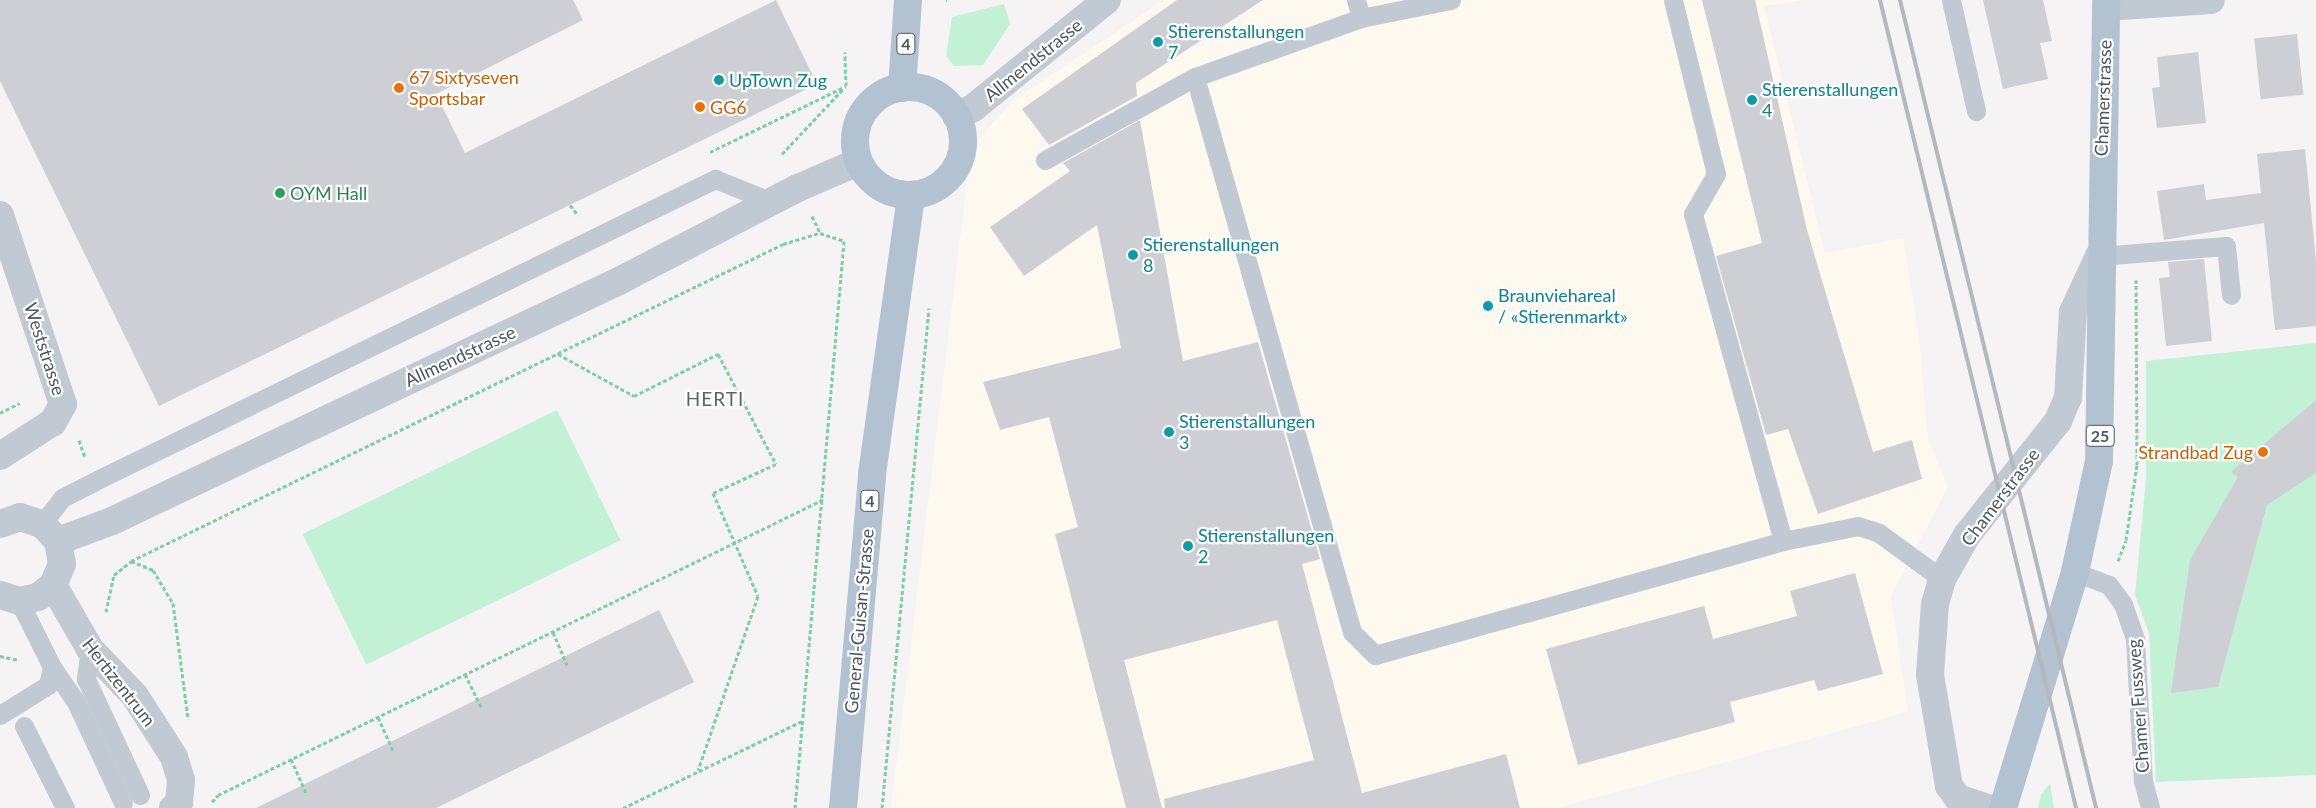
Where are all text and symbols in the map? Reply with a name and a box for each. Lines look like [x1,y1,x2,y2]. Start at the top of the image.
street label: Allmendstrasse [980,14,1086,106]
place label: Stierenstallungen 7 [1168,21,1304,64]
road number: 4 [896,31,916,58]
marker: Stierenstallungen 7 [1152,36,1164,48]
street label: Chamerstrasse [2090,39,2116,157]
place label: 67 Sixtyseven Sportsbar [409,67,519,110]
place label: UpTown Zug [729,69,827,91]
marker: UpTown Zug [713,74,725,86]
place label: Stierenstallungen 4 [1762,79,1898,122]
marker: 67 Sixtyseven Sportsbar [393,82,405,94]
marker: Stierenstallungen 4 [1746,94,1758,106]
place label: GG6 [710,96,747,118]
marker: GG6 [694,101,706,113]
place label: OYM Hall [290,182,367,204]
marker: OYM Hall [274,187,286,199]
place label: Stierenstallungen 8 [1143,234,1279,276]
marker: Stierenstallungen 8 [1127,249,1139,261]
place label: Braunviehareal / «Stierenmarkt» [1498,285,1628,328]
street label: Weststrasse [20,300,70,398]
marker: Braunviehareal / «Stierenmarkt» [1482,300,1494,312]
street label: Allmendstrasse [401,321,519,391]
district label: HERTI [685,388,745,410]
place label: Stierenstallungen 3 [1179,411,1315,454]
road number: 25 [2085,422,2115,450]
marker: Stierenstallungen 3 [1163,426,1175,438]
place label: Strandbad Zug [2138,441,2253,463]
street label: Chamerstrasse [1956,444,2044,550]
marker: Strandbad Zug [2257,446,2269,458]
road number: 4 [860,488,880,514]
place label: Stierenstallungen 2 [1198,525,1334,568]
street label: General-Guisan-Strasse [840,528,878,714]
marker: Stierenstallungen 2 [1182,540,1194,552]
street label: Hertizentrum [78,634,160,730]
street label: Chamer Fussweg [2123,638,2153,774]

